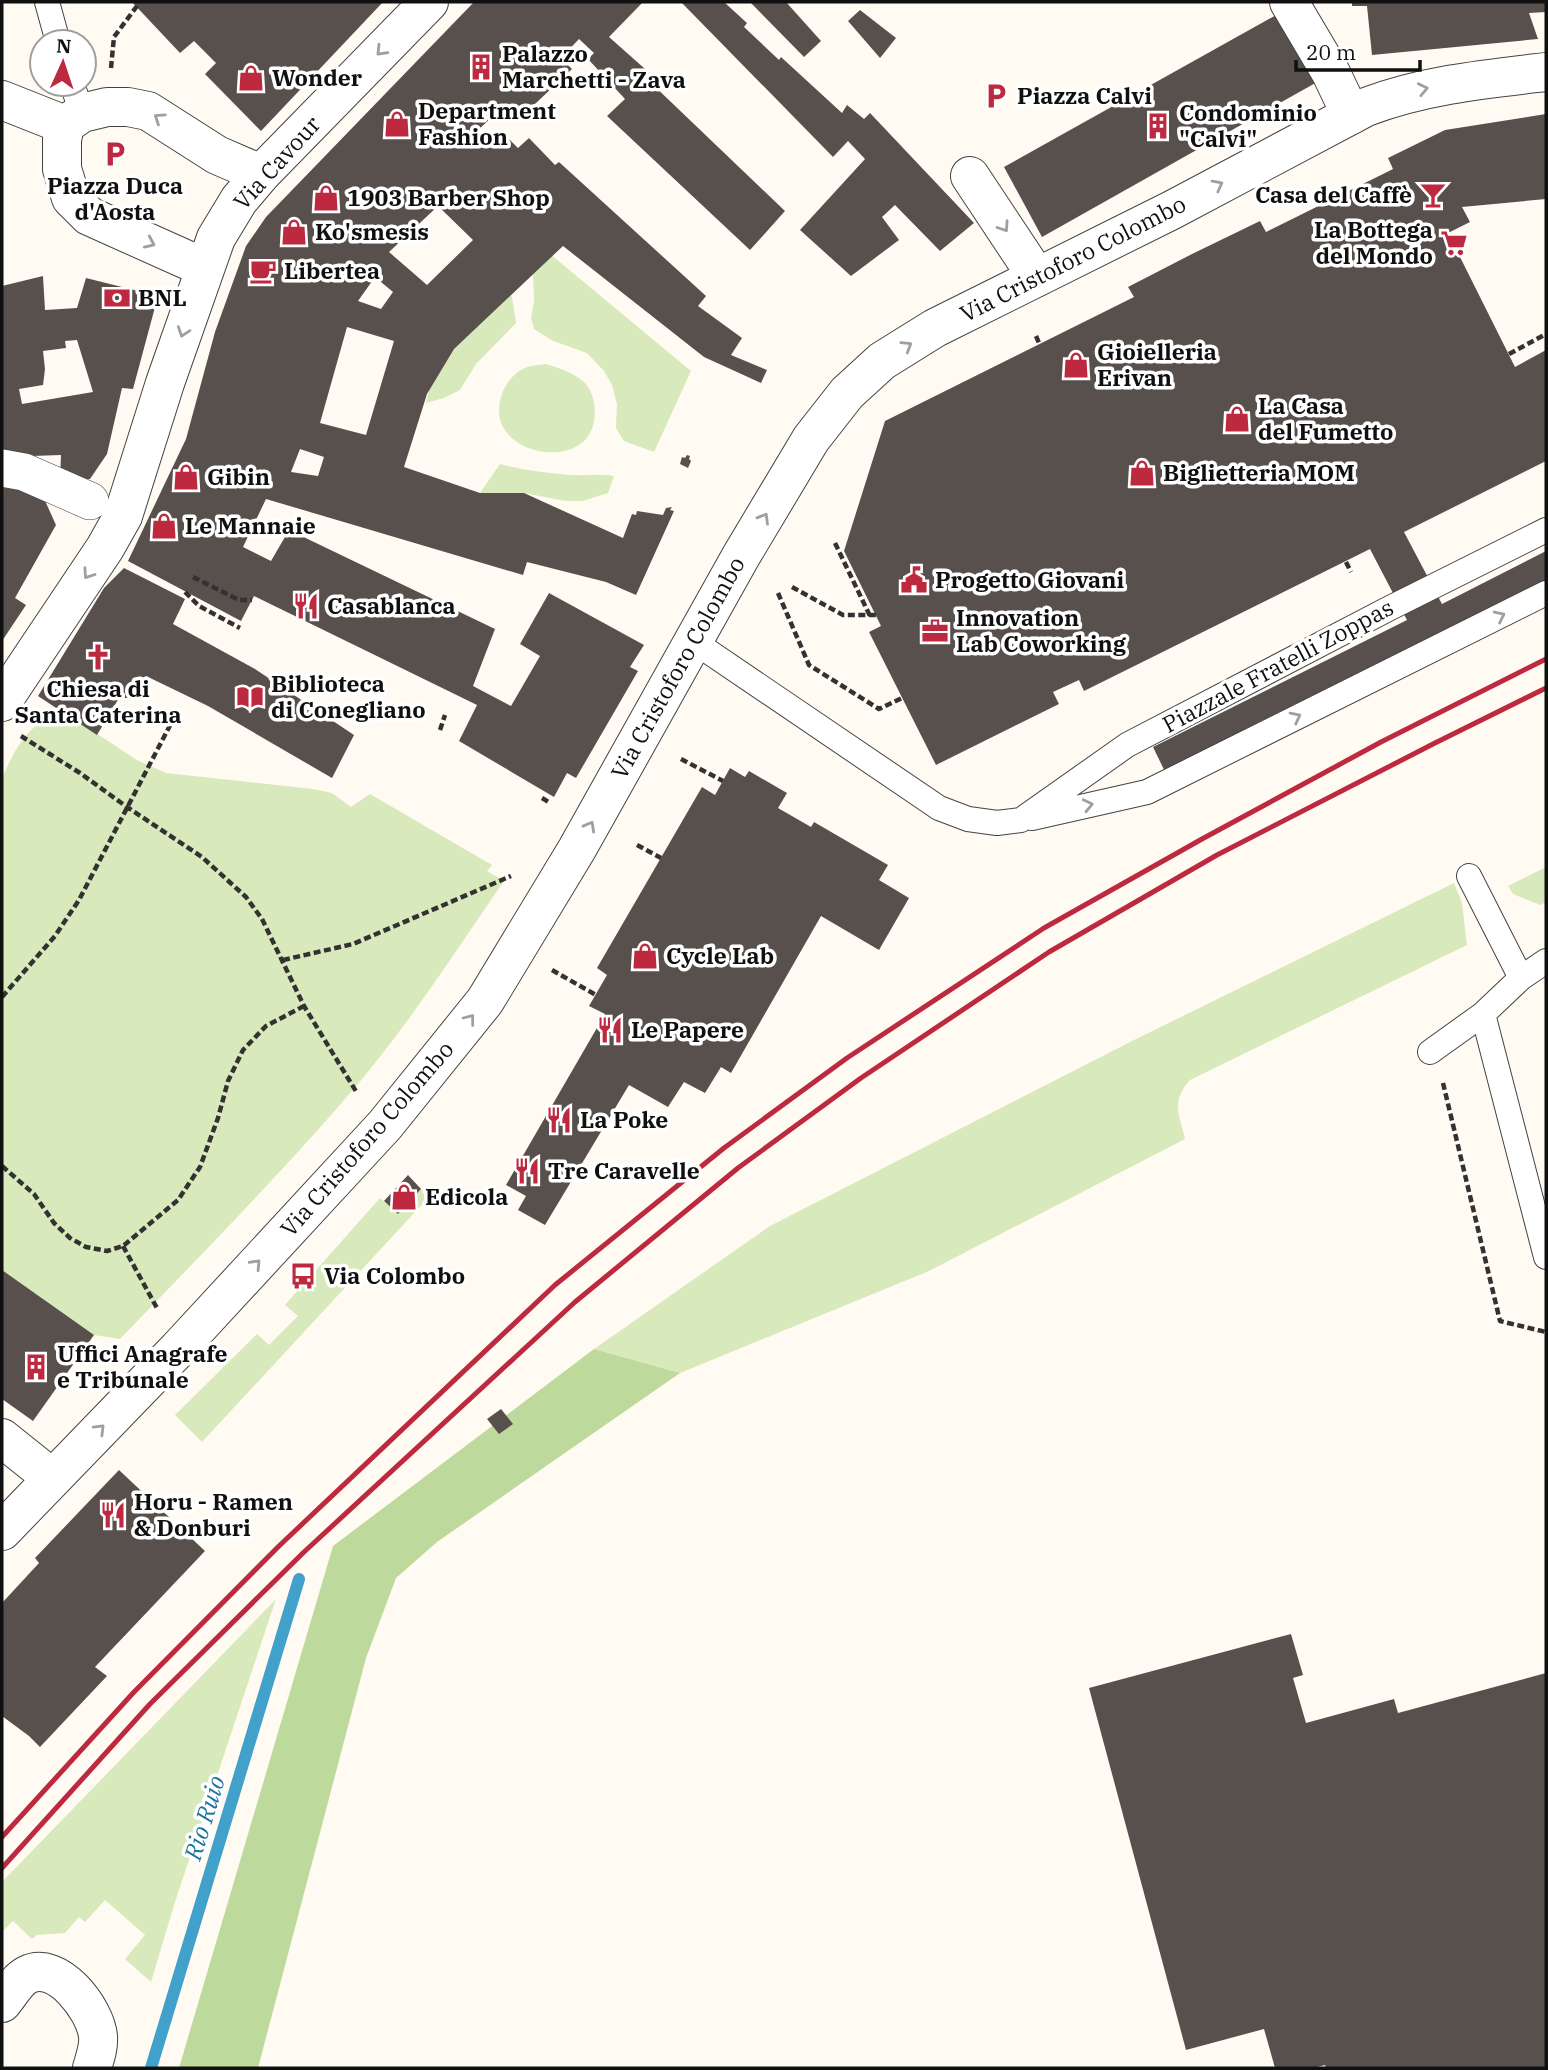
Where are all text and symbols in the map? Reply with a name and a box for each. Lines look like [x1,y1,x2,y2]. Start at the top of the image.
north arrow [28,28,98,98]
scale bar [1296,28,1420,72]
text: N [56,34,72,58]
place label: Palazzo Marchetti - Zava [502,38,686,94]
text: 20 m [1306,38,1356,66]
one-way arrow [377,42,390,55]
building icon: Palazzo Marchetti - Zava [466,52,496,82]
place label: Wonder [272,62,363,92]
shop icon: Wonder [236,63,266,93]
place label: Piazza Calvi [1017,80,1152,110]
parking icon: Piazza Calvi [981,81,1011,111]
one-way arrow [1417,83,1429,98]
place label: Department Fashion [418,95,556,151]
place label: Condominio "Calvi" [1179,97,1317,153]
street label: Via Cavour [226,109,326,216]
shop icon: Department Fashion [382,109,412,139]
building icon: Condominio "Calvi" [1143,111,1173,141]
one-way arrow [154,113,167,126]
parking icon: Piazza Duca d'Aosta [100,139,130,169]
place label: Piazza Duca d'Aosta [47,170,183,226]
place label: Casa del Caffè [1255,179,1412,209]
one-way arrow [1211,180,1223,193]
bar icon: Casa del Caffè [1418,180,1448,210]
place label: 1903 Barber Shop [347,182,550,212]
shop icon: 1903 Barber Shop [311,183,341,213]
street label: Via Cristoforo Colombo [955,188,1191,328]
place label: La Bottega del Mondo [1314,214,1433,270]
place label: Ko'smesis [315,216,429,246]
shop icon: Ko'smesis [279,217,309,247]
one-way arrow [995,219,1008,232]
supermarket icon: La Bottega del Mondo [1439,228,1469,258]
one-way arrow [143,235,155,249]
place label: Libertea [284,255,380,285]
cafe icon: Libertea [248,256,278,286]
place label: BNL [138,282,187,312]
bank icon: BNL [102,283,132,313]
one-way arrow [177,326,191,338]
place label: Gioielleria Erivan [1097,336,1217,392]
one-way arrow [900,341,913,354]
shop icon: Gioielleria Erivan [1061,350,1091,380]
place label: La Casa del Fumetto [1258,390,1393,446]
shop icon: La Casa del Fumetto [1222,404,1252,434]
place label: Biglietteria MOM [1163,457,1355,487]
shop icon: Biglietteria MOM [1127,458,1157,488]
place label: Gibin [207,461,270,491]
shop icon: Gibin [171,462,201,492]
place label: Le Mannaie [185,510,316,540]
shop icon: Le Mannaie [149,511,179,541]
one-way arrow [755,513,768,526]
street label: Via Cristoforo Colombo [603,551,751,784]
place label: Progetto Giovani [935,564,1124,594]
public building icon: Progetto Giovani [899,565,929,595]
one-way arrow [84,566,96,579]
place label: Casablanca [327,590,456,620]
restaurant icon: Casablanca [291,591,321,621]
street label: Piazzale Fratelli Zoppas [1157,591,1398,739]
place label: Innovation Lab Coworking [956,602,1127,658]
one-way arrow [1492,611,1505,624]
office icon: Innovation Lab Coworking [920,616,950,646]
church icon: Chiesa di Santa Caterina [83,642,113,672]
place label: Biblioteca di Conegliano [271,668,426,724]
place label: Chiesa di Santa Caterina [14,673,182,729]
library icon: Biblioteca di Conegliano [235,682,265,712]
one-way arrow [1289,712,1301,726]
one-way arrow [1082,799,1094,814]
one-way arrow [582,821,595,833]
place label: Cycle Lab [666,940,774,970]
shop icon: Cycle Lab [630,941,660,971]
one-way arrow [462,1014,475,1027]
place label: Le Papere [631,1014,744,1044]
restaurant icon: Le Papere [595,1015,625,1045]
street label: Via Cristoforo Colombo [273,1034,459,1242]
place label: La Poke [580,1104,668,1134]
restaurant icon: La Poke [544,1105,574,1135]
place label: Tre Caravelle [548,1155,700,1185]
restaurant icon: Tre Caravelle [512,1156,542,1186]
place label: Edicola [425,1181,508,1211]
shop icon: Edicola [389,1182,419,1212]
one-way arrow [248,1259,261,1272]
place label: Via Colombo [324,1260,465,1290]
bus stop icon: Via Colombo [288,1261,318,1291]
place label: Uffici Anagrafe e Tribunale [57,1338,227,1394]
building icon: Uffici Anagrafe e Tribunale [21,1352,51,1382]
one-way arrow [92,1425,105,1438]
place label: Horu - Ramen & Donburi [134,1486,293,1542]
restaurant icon: Horu - Ramen & Donburi [98,1500,128,1530]
water label: Rio Ruio [176,1772,232,1865]

